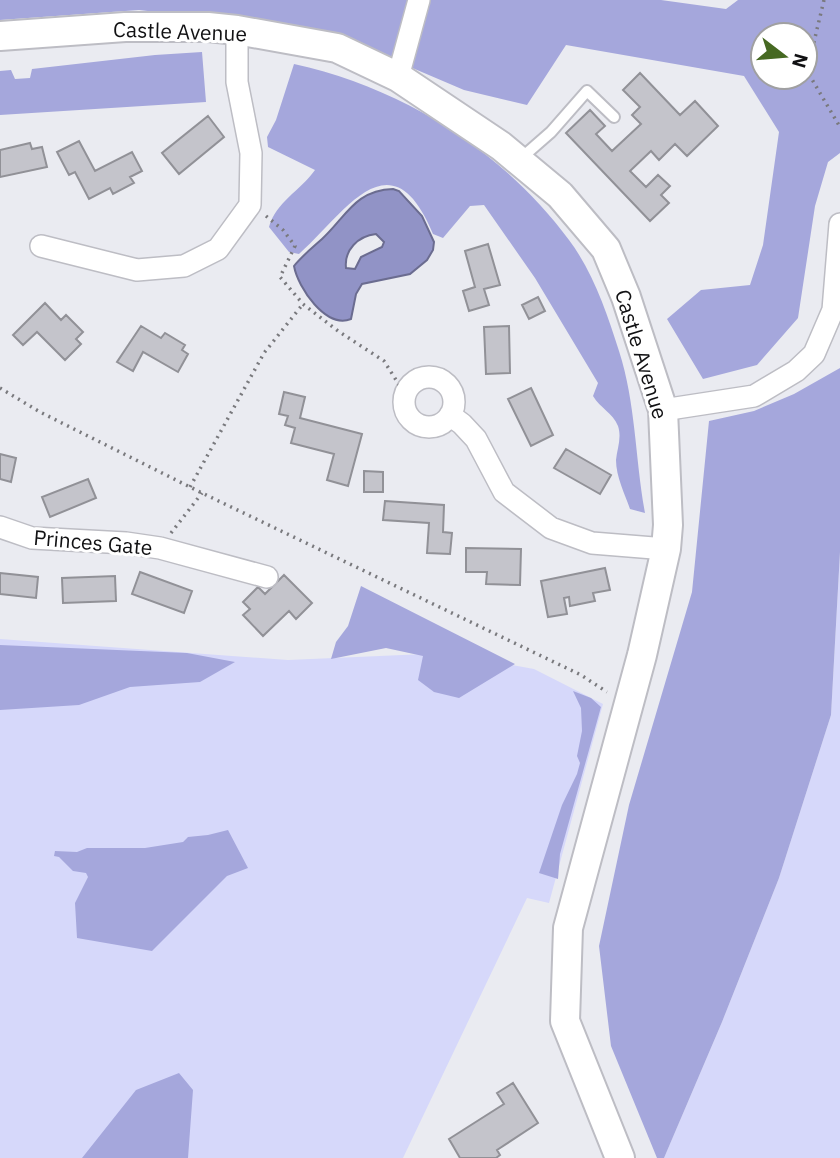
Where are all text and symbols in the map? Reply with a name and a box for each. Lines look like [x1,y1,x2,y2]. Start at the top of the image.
street label: Castle Avenue [113,15,247,47]
north arrow [749,21,819,91]
text: N [787,51,814,71]
street label: Castle Avenue [609,286,675,422]
street label: Princes Gate [32,523,154,561]

